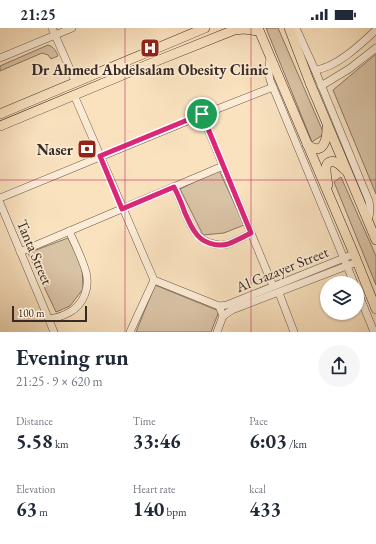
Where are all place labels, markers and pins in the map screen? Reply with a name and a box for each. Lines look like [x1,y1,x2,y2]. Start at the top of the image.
hospital icon: Dr Ahmed Abdelsalam Obesity Clinic [139,37,161,59]
place label: Dr Ahmed Abdelsalam Obesity Clinic [31,60,269,79]
pin [185,97,219,131]
bank icon: Naser [76,138,98,160]
place label: Naser [37,140,74,159]

